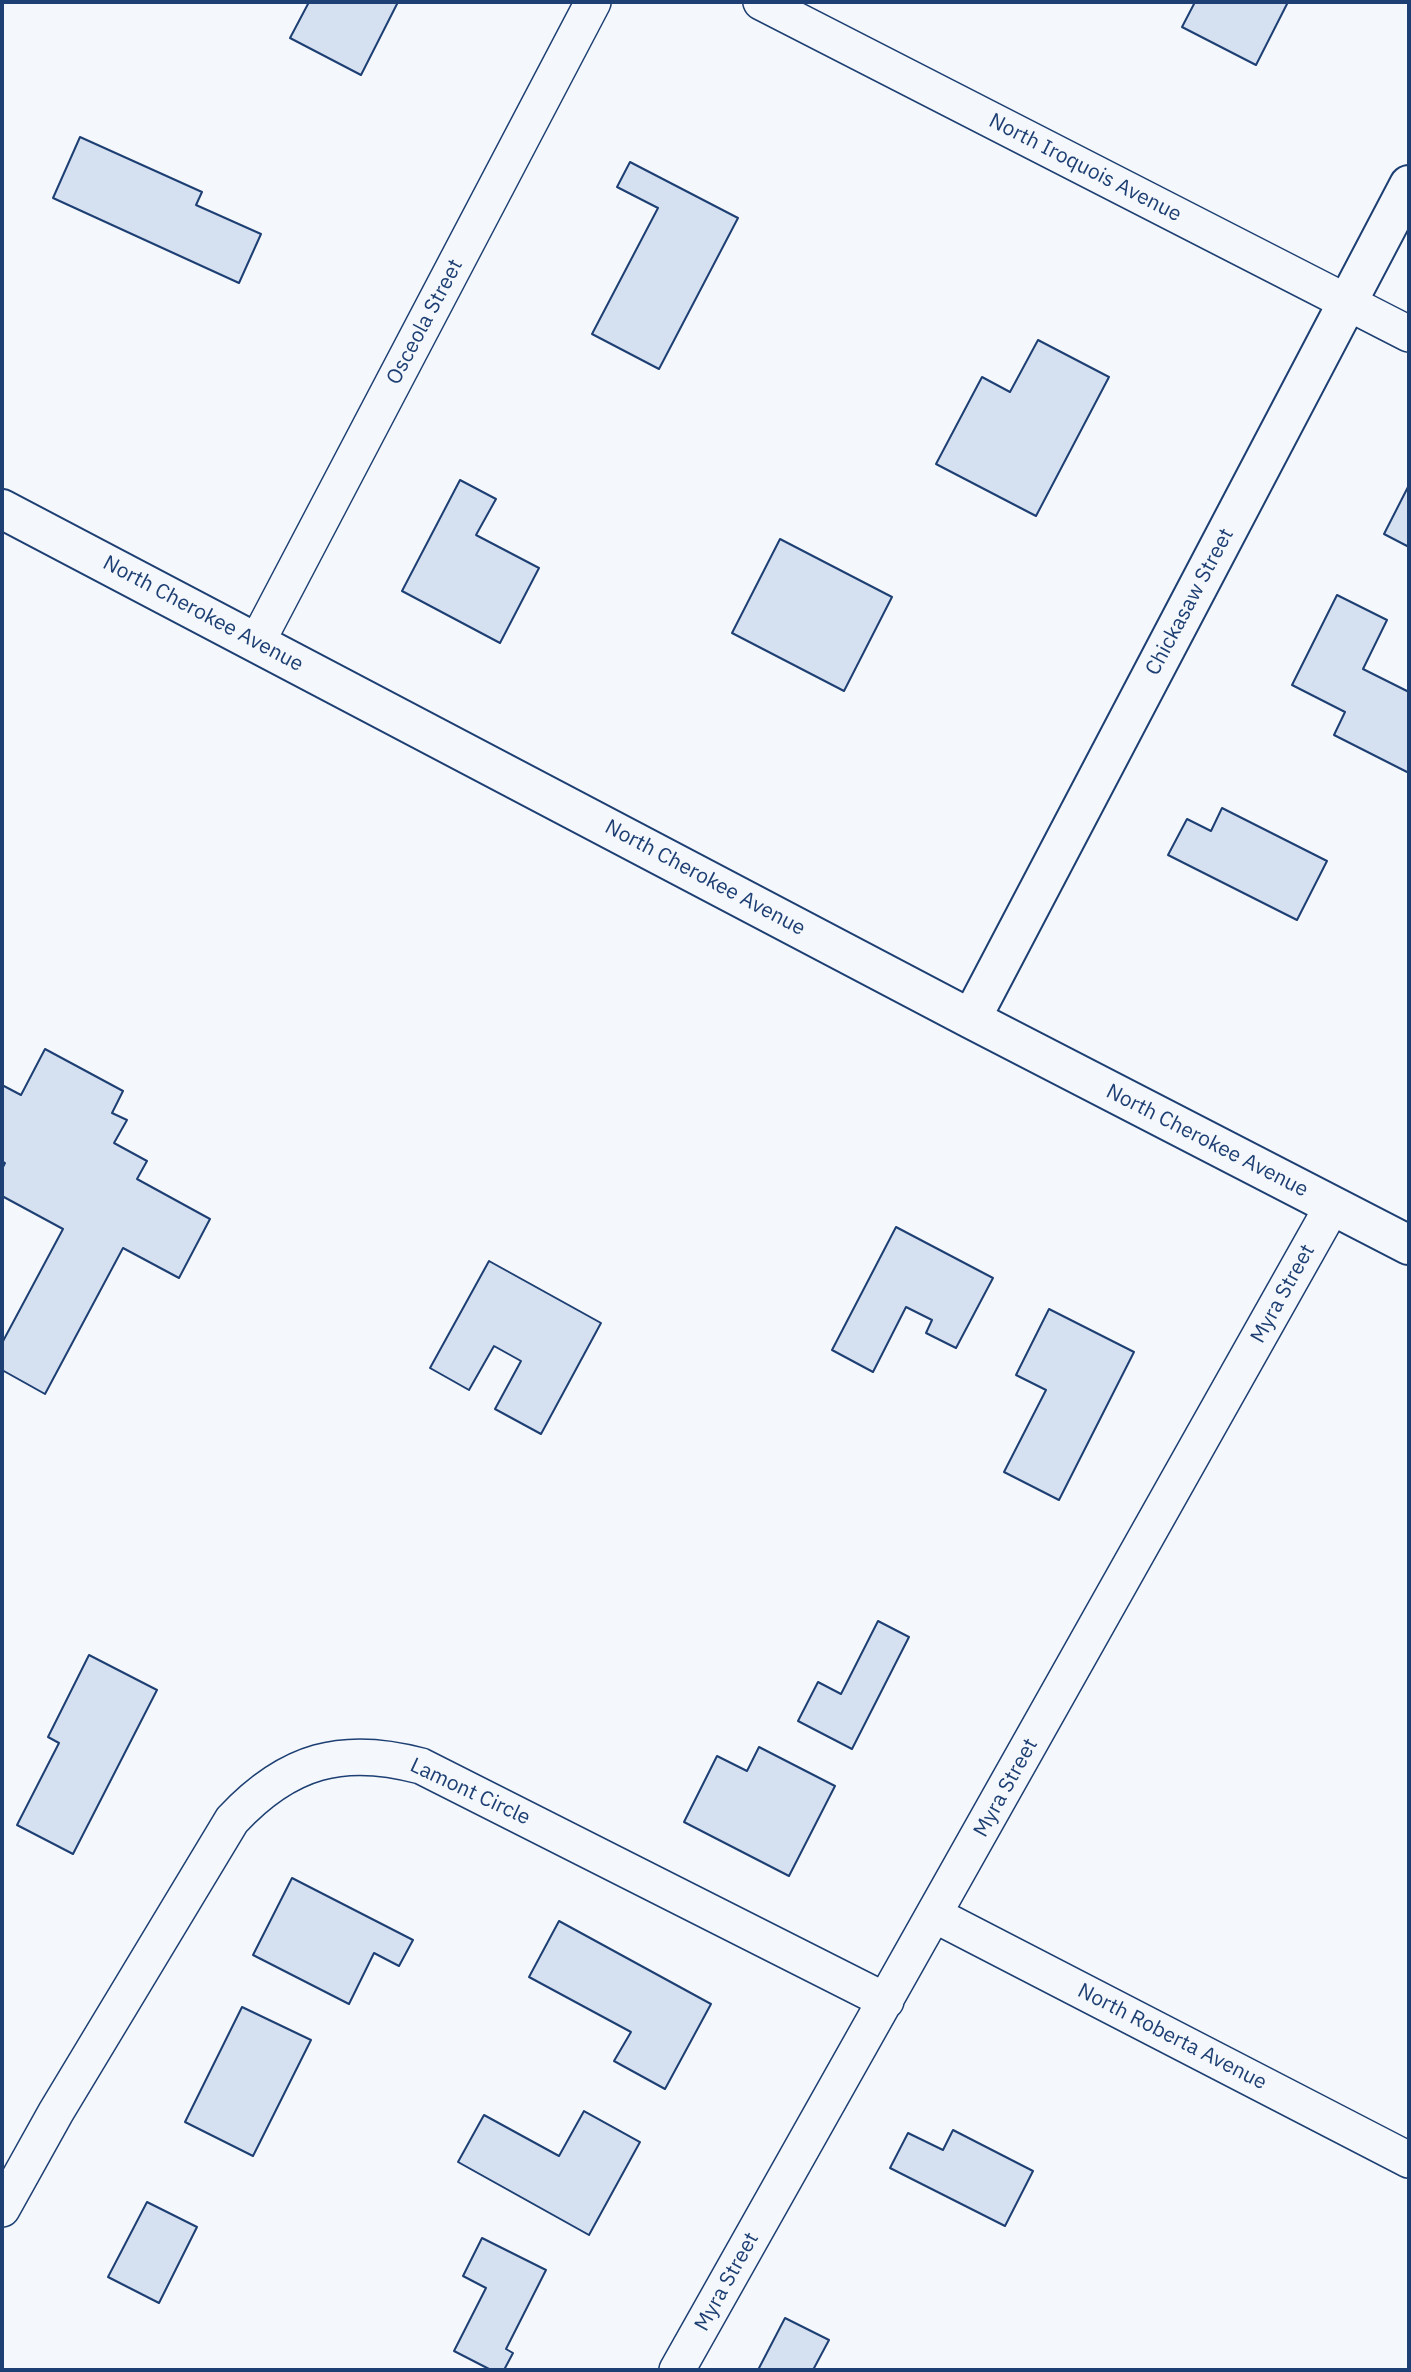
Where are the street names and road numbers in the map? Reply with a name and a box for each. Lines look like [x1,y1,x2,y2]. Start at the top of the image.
street label: North Iroquois Avenue [984,108,1186,228]
street label: Osceola Street [381,255,469,389]
street label: Chickasaw Street [1141,524,1239,680]
street label: North Cherokee Avenue [98,550,308,678]
street label: North Cherokee Avenue [600,814,810,942]
street label: North Cherokee Avenue [1102,1079,1312,1203]
street label: Myra Street [1246,1240,1320,1348]
street label: Myra Street [969,1734,1043,1842]
street label: Lamont Circle [406,1753,534,1831]
street label: North Roberta Avenue [1073,1978,1271,2096]
street label: Myra Street [690,2228,764,2336]

